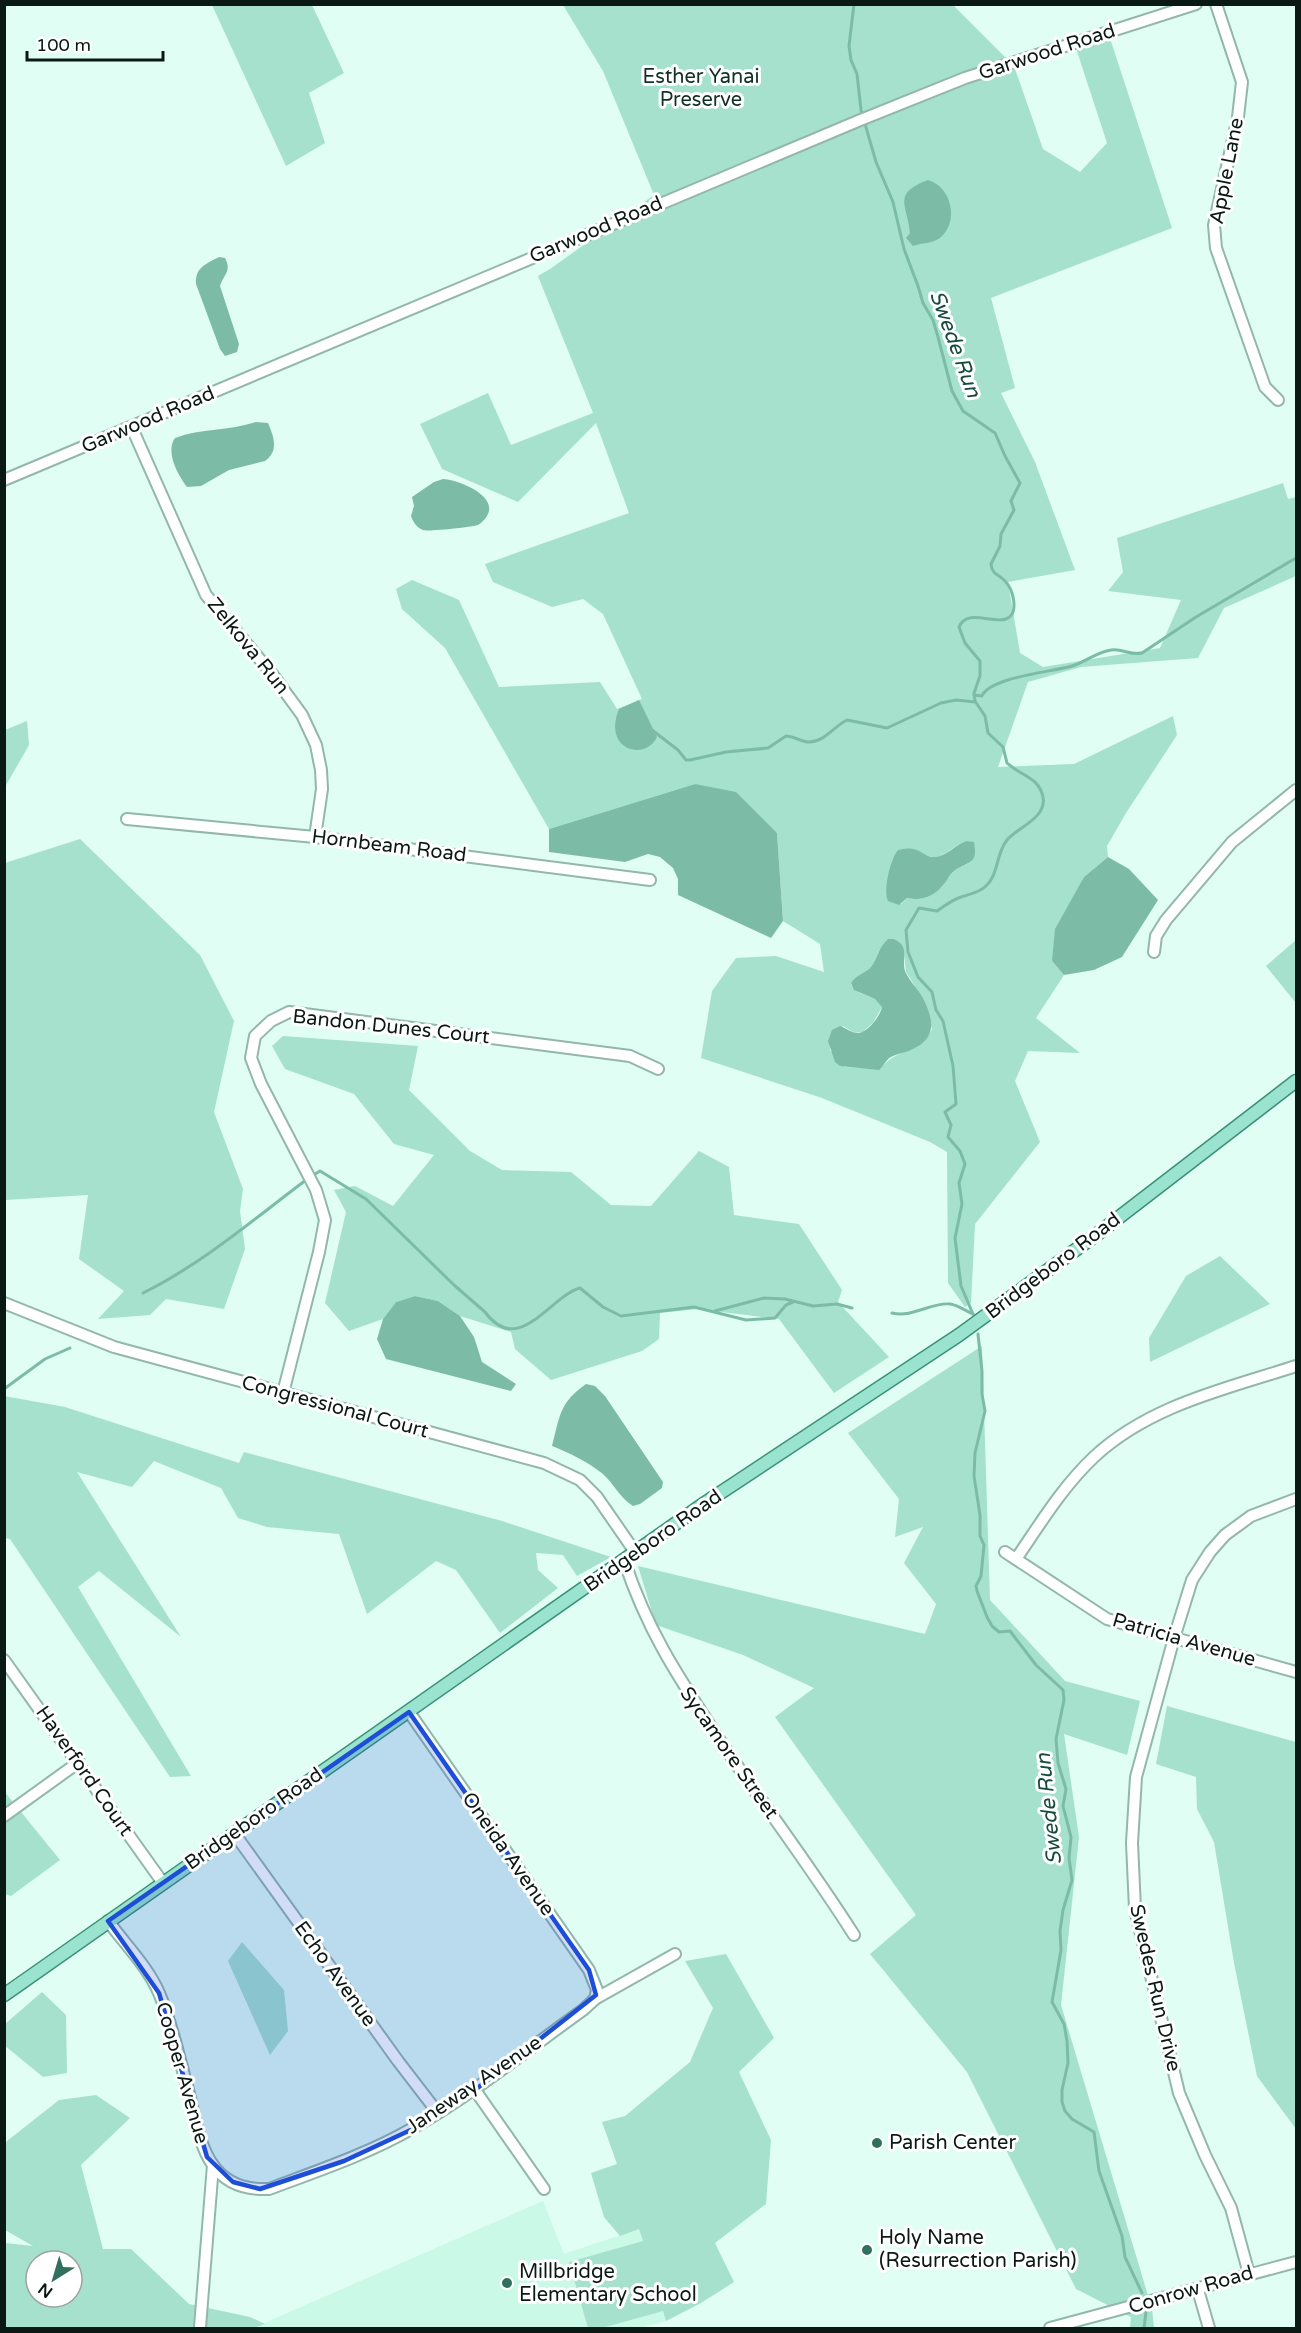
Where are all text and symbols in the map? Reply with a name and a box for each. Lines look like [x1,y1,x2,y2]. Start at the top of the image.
street label: Garwood Road [976,19,1118,85]
scale bar [27,24,164,62]
text: 100 m [36,34,91,56]
park label: Esther Yanai Preserve [643,65,759,112]
street label: Apple Lane [1205,116,1249,226]
street label: Garwood Road [526,191,666,269]
water label: Swede Run [924,287,986,402]
street label: Garwood Road [78,381,218,459]
street label: Zelkova Run [202,593,294,699]
street label: Hornbeam Road [310,825,468,867]
street label: Bandon Dunes Court [291,1005,491,1049]
street label: Bridgeboro Road [981,1207,1125,1325]
street label: Congressional Court [239,1371,431,1444]
street label: Bridgeboro Road [579,1485,727,1597]
street label: Patricia Avenue [1110,1608,1258,1672]
street label: Sycamore Street [675,1682,784,1824]
street label: Haverford Court [30,1701,138,1841]
water label: Swede Run [1031,1751,1067,1866]
street label: Bridgeboro Road [180,1763,328,1875]
street label: Oneida Avenue [457,1788,559,1920]
street label: Swedes Run Drive [1124,1902,1186,2074]
street label: Echo Avenue [289,1917,381,2031]
street label: Cooper Avenue [150,1999,214,2147]
street label: Janeway Avenue [402,2031,546,2139]
place label: Parish Center [889,2131,1016,2155]
marker: Parish Center [870,2136,884,2150]
place label: Holy Name (Resurrection Parish) [879,2226,1077,2273]
marker: Holy Name (Resurrection Parish) [860,2243,874,2257]
north arrow [24,2249,84,2309]
place label: Millbridge Elementary School [519,2260,697,2307]
street label: Conrow Road [1126,2261,1256,2319]
marker: Millbridge Elementary School [500,2276,514,2290]
text: N [34,2278,57,2302]

